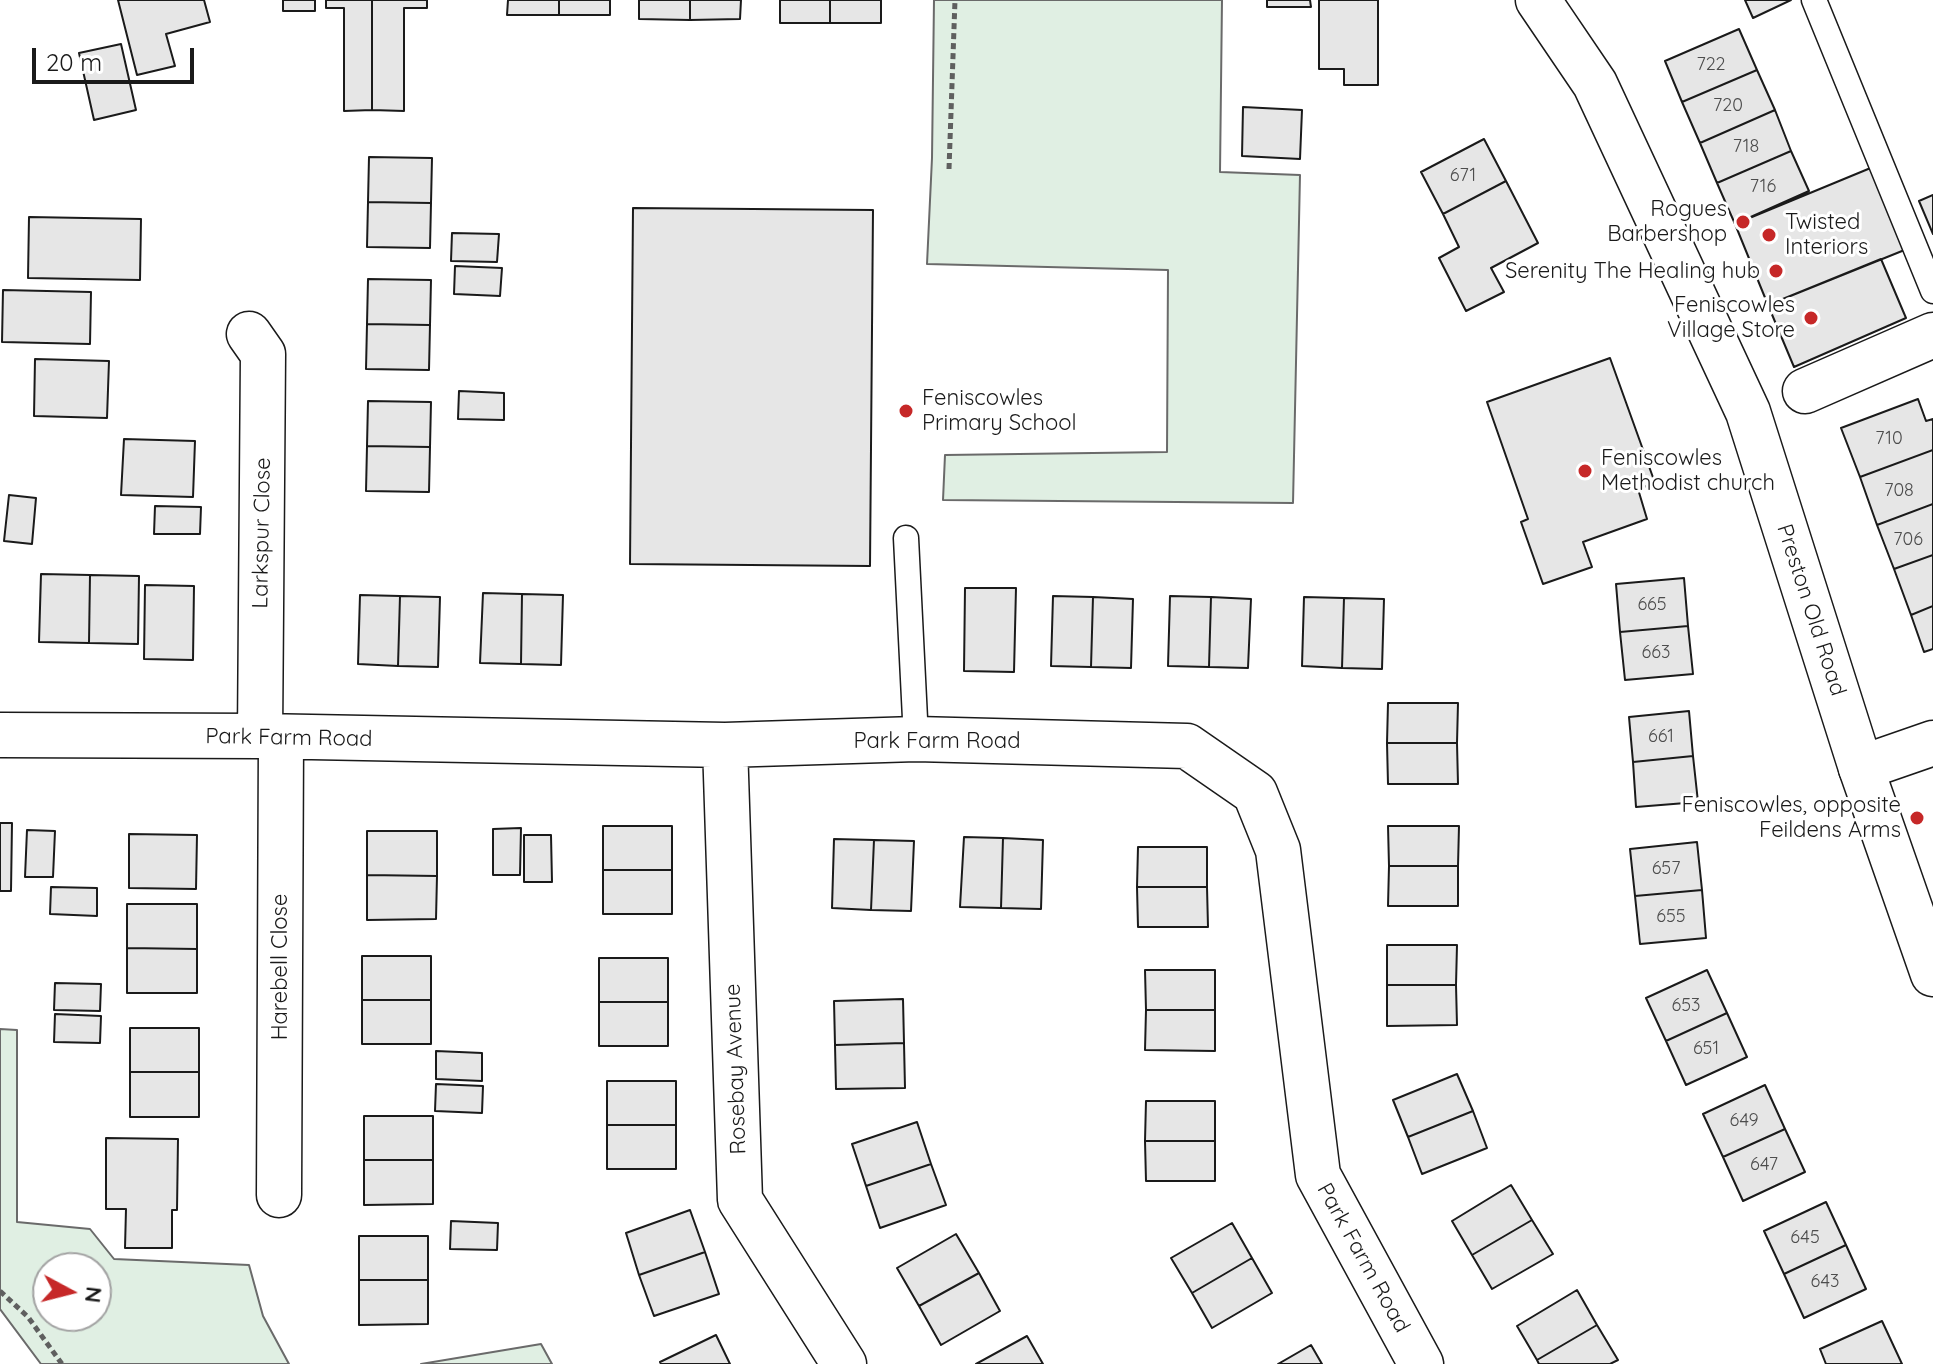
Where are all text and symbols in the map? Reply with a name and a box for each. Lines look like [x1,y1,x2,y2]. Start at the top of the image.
scale bar [36,32,198,82]
text: 20 m [46,47,102,77]
house number: 722 [1696,54,1726,76]
house number: 720 [1713,95,1743,117]
house number: 718 [1733,136,1759,158]
house number: 671 [1450,165,1476,187]
house number: 716 [1750,176,1776,198]
place label: Rogues Barbershop [1607,196,1727,248]
place label: Twisted Interiors [1785,209,1868,260]
marker: Rogues Barbershop [1734,213,1752,231]
marker: Twisted Interiors [1760,226,1778,244]
place label: Serenity The Healing hub [1505,258,1760,284]
marker: Serenity The Healing hub [1767,262,1785,280]
place label: Feniscowles Village Store [1667,292,1795,344]
marker: Feniscowles Village Store [1802,309,1820,327]
place label: Feniscowles Primary School [922,385,1077,436]
marker: Feniscowles Primary School [897,402,915,420]
house number: 710 [1875,428,1903,450]
place label: Feniscowles Methodist church [1601,445,1775,496]
street label: Larkspur Close [247,457,277,609]
marker: Feniscowles Methodist church [1576,462,1594,480]
house number: 708 [1884,480,1914,502]
street label: Preston Old Road [1771,521,1851,699]
house number: 706 [1893,529,1923,551]
house number: 665 [1637,594,1667,616]
house number: 663 [1642,642,1670,664]
street label: Park Farm Road [205,723,373,753]
house number: 661 [1648,726,1674,748]
street label: Park Farm Road [853,728,1021,754]
place label: Feniscowles, opposite Feildens Arms [1682,792,1901,844]
marker: Feniscowles, opposite Feildens Arms [1908,809,1926,827]
house number: 657 [1652,858,1680,880]
street label: Harebell Close [267,894,293,1040]
house number: 655 [1656,906,1686,928]
street label: Rosebay Avenue [720,983,752,1155]
house number: 653 [1672,995,1700,1017]
house number: 651 [1693,1038,1719,1060]
house number: 649 [1729,1110,1759,1132]
house number: 647 [1750,1154,1778,1176]
street label: Park Farm Road [1311,1179,1415,1337]
house number: 645 [1790,1227,1820,1249]
north arrow [32,1252,112,1332]
house number: 643 [1811,1271,1839,1293]
text: N [79,1285,109,1304]

